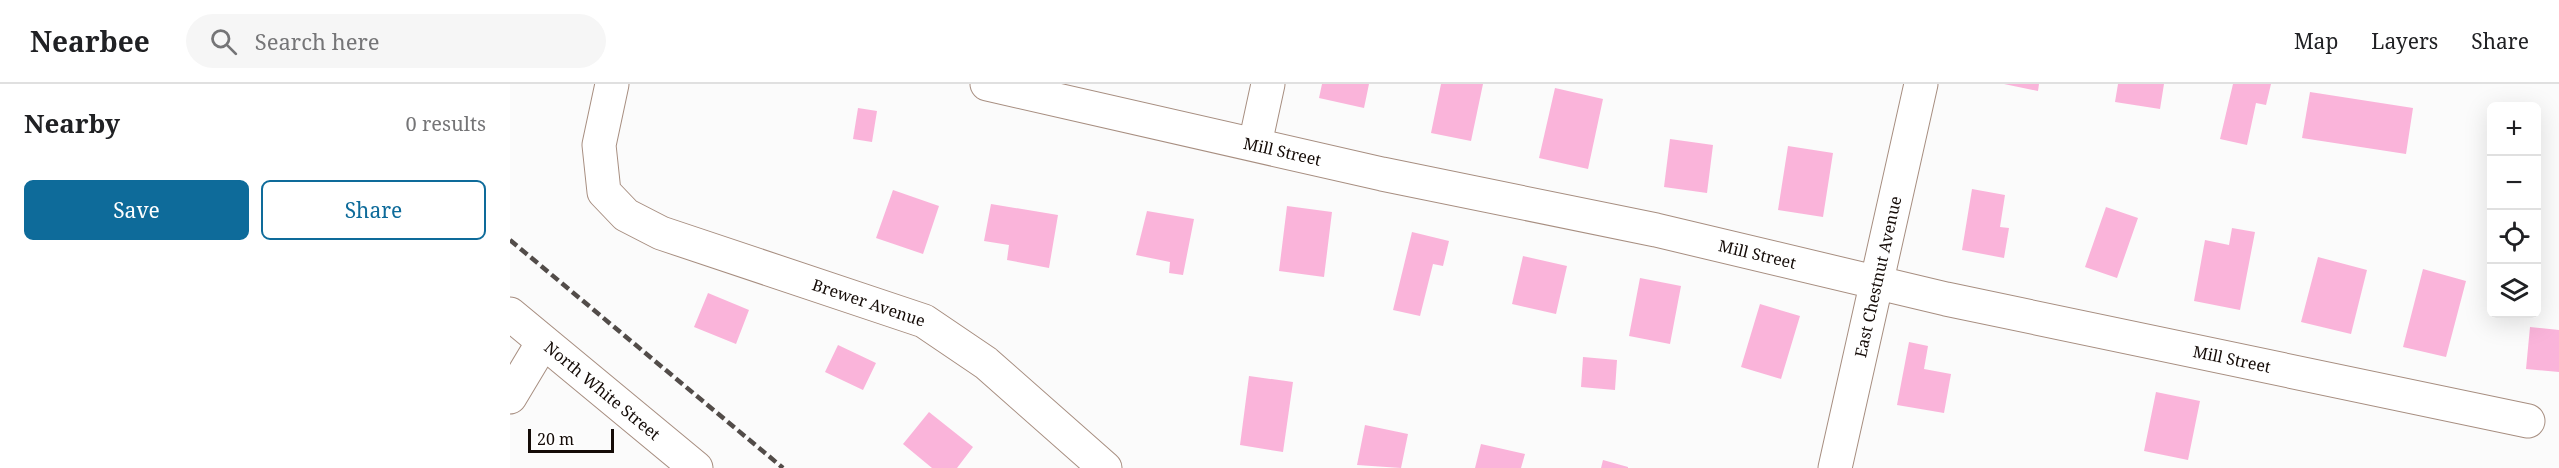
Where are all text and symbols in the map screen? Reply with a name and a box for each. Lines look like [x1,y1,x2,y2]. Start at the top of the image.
search box [186,14,606,68]
text: Nearbee [30,22,150,60]
icon: search [207,25,240,58]
text: Search here [255,26,380,56]
text: Map [2294,27,2338,55]
text: Layers [2371,27,2438,55]
text: Share [2471,27,2529,55]
map controls [2487,102,2541,318]
button: + [2487,102,2541,156]
text: Nearby [24,105,120,141]
text: 0 results [406,110,486,137]
street label: Mill Street [1242,132,1324,171]
button: − [2487,156,2541,210]
button: Save [24,180,249,240]
button: Share [261,180,486,240]
street label: East Chestnut Avenue [1849,194,1907,360]
button: locate [2487,210,2541,264]
street label: Mill Street [1716,234,1799,274]
button: layers [2487,264,2541,318]
street label: Brewer Avenue [809,273,928,332]
street label: North White Street [540,336,665,445]
street label: Mill Street [2191,340,2273,378]
scale bar [528,426,614,454]
text: 20 m [537,428,574,450]

